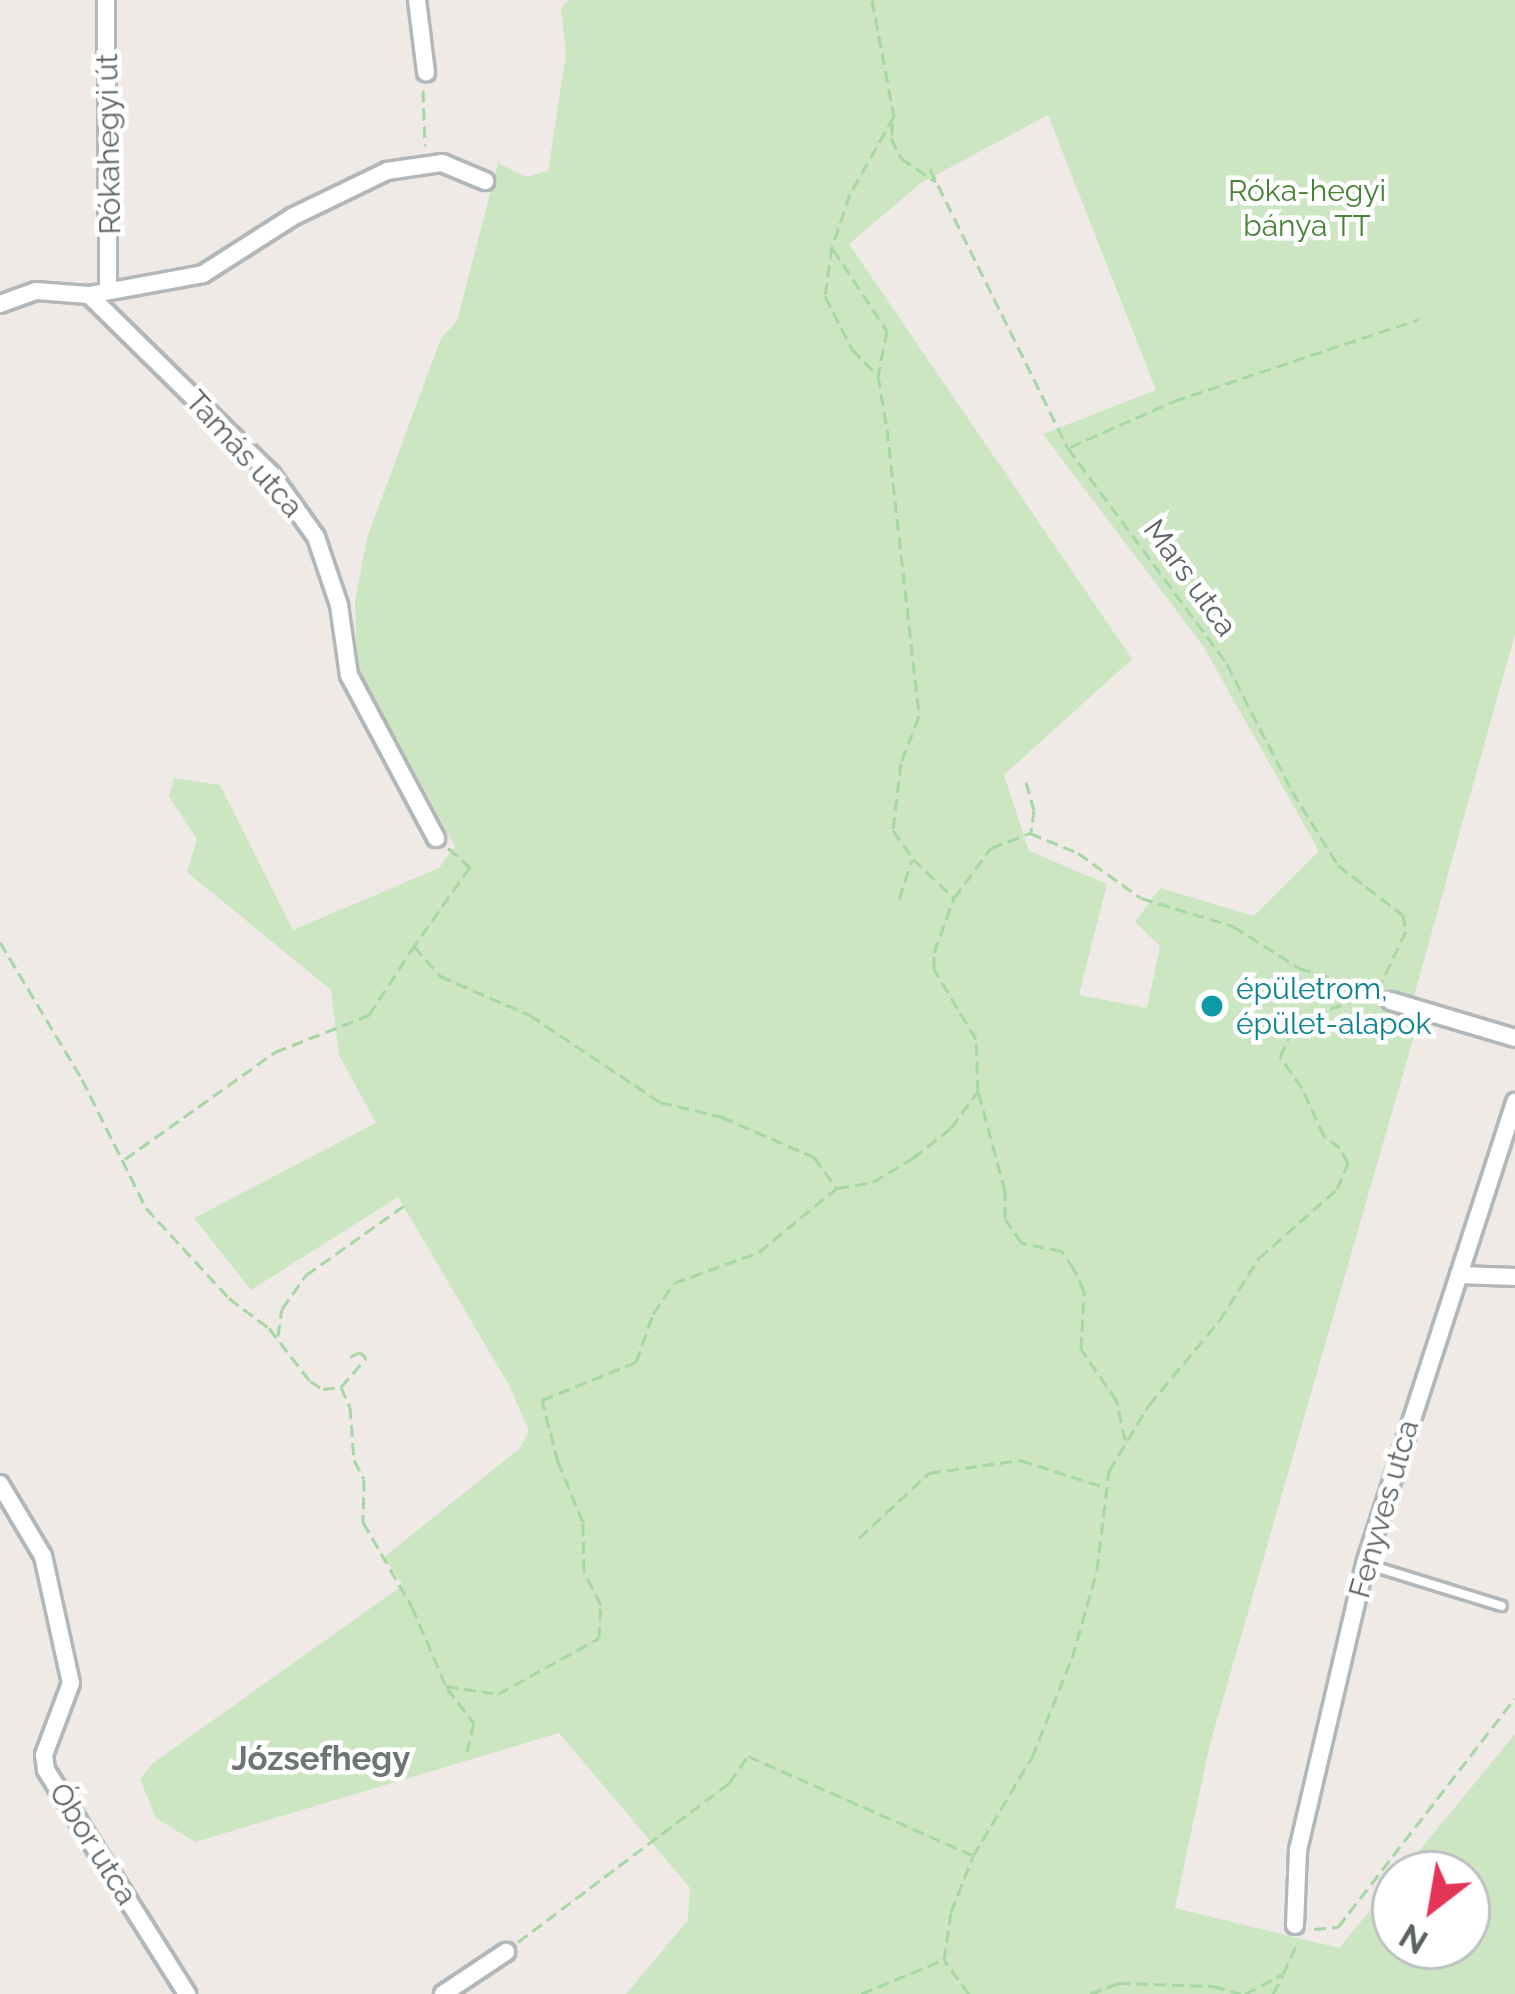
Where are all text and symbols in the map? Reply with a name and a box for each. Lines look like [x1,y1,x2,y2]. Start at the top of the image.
street label: Rókahegyi út [89,53,129,235]
park label: Róka-hegyi bánya TT [1228,173,1386,243]
street label: Tamás utca [178,383,310,525]
street label: Mars utca [1136,513,1244,643]
place label: épületrom, épület-alapok [1236,971,1431,1042]
marker: épületrom, épület-alapok [1199,993,1225,1019]
street label: Fenyves utca [1341,1416,1427,1602]
district label: Józsefhegy [232,1739,410,1779]
street label: Óbor utca [41,1776,145,1912]
north arrow [1371,1850,1491,1970]
text: N [1393,1916,1435,1962]

